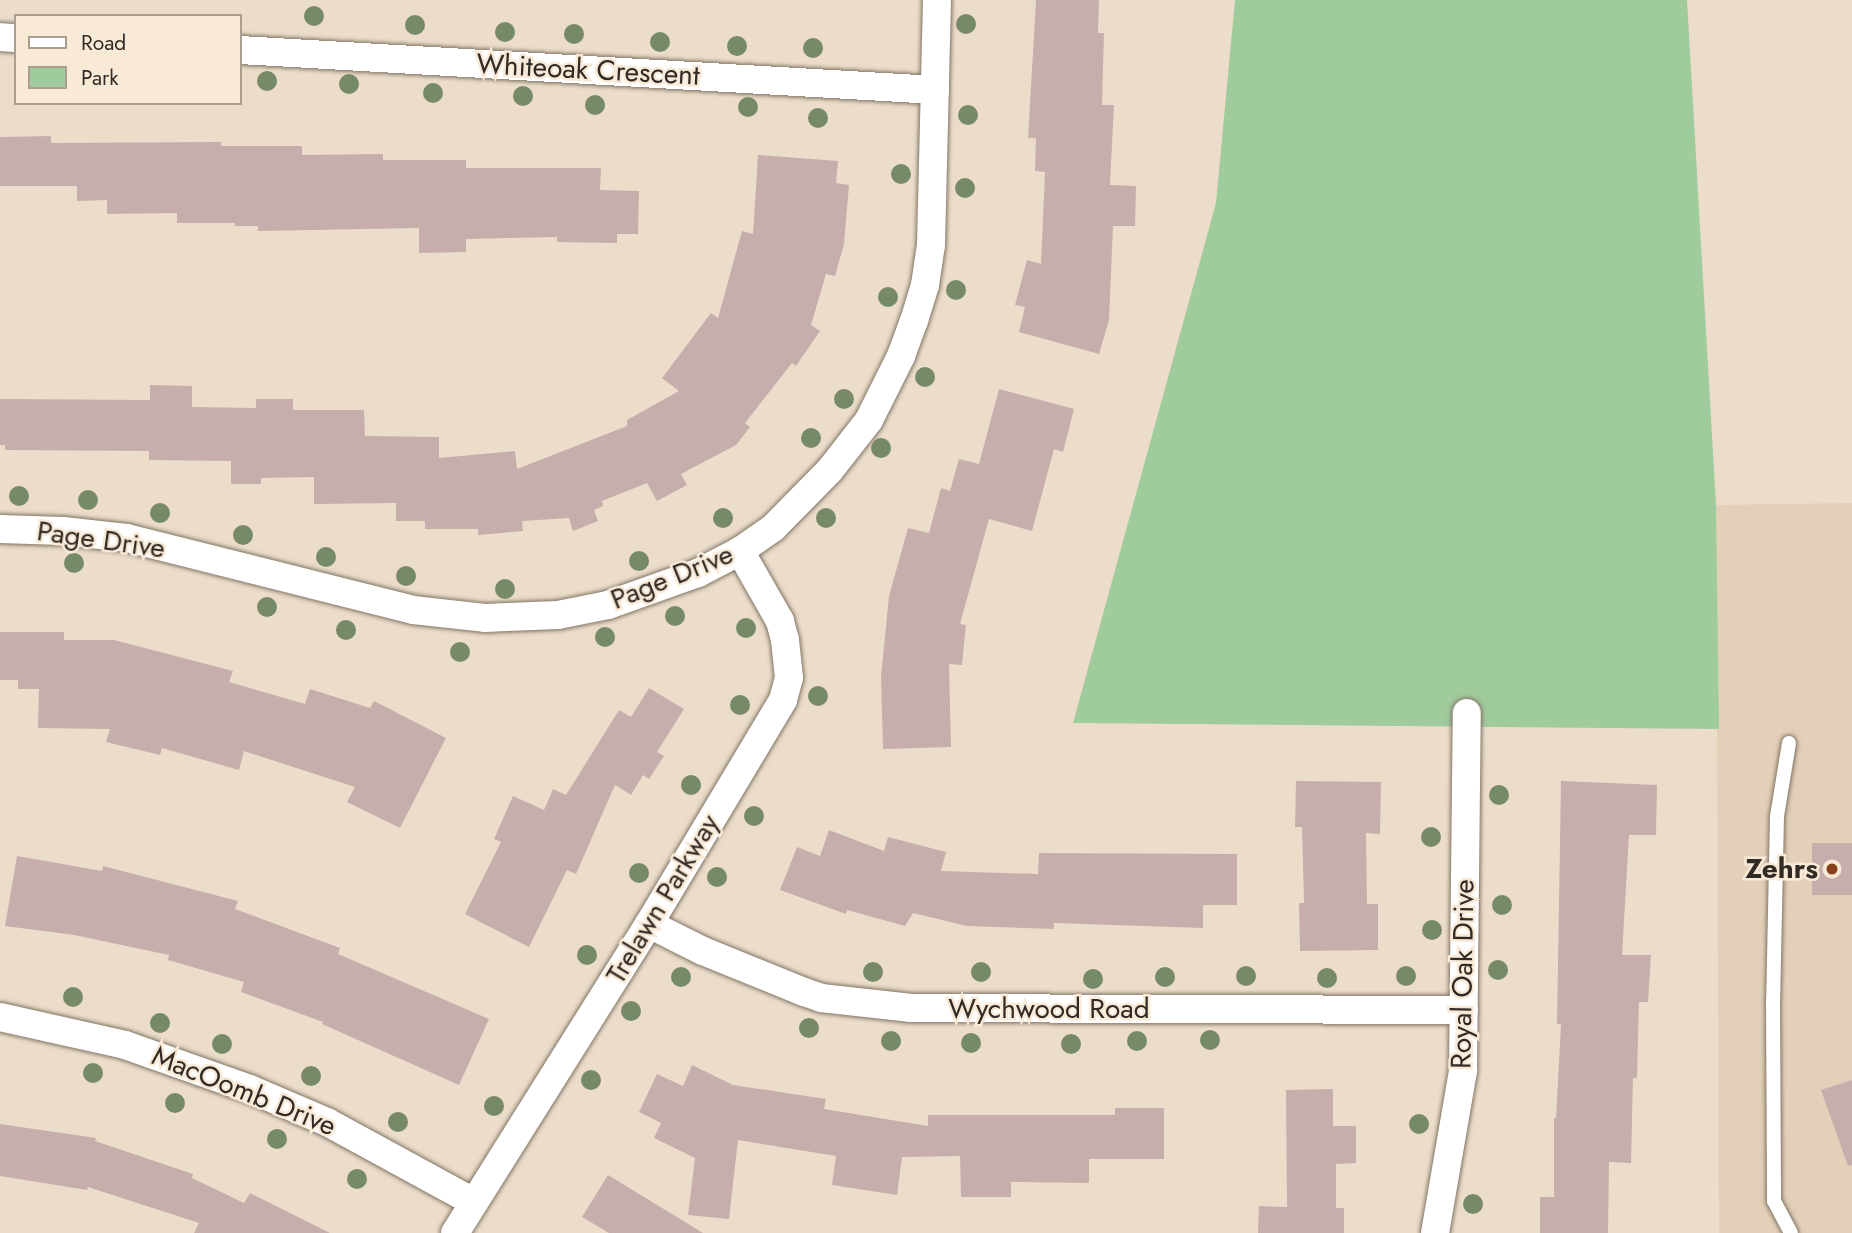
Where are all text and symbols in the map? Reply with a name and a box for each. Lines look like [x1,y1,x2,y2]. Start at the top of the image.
legend [14,14,242,105]
text: Road [81,28,126,58]
street label: Whiteoak Crescent [475,47,701,93]
text: Park [81,63,118,93]
street label: Page Drive [35,514,167,566]
street label: Page Drive [606,537,738,617]
street label: Trelawn Parkway [599,808,727,990]
place label: Zehrs [1745,852,1818,886]
marker: Zehrs [1824,861,1840,877]
street label: Royal Oak Drive [1445,879,1481,1069]
street label: Wychwood Road [948,992,1150,1026]
street label: MacOomb Drive [147,1039,341,1143]

